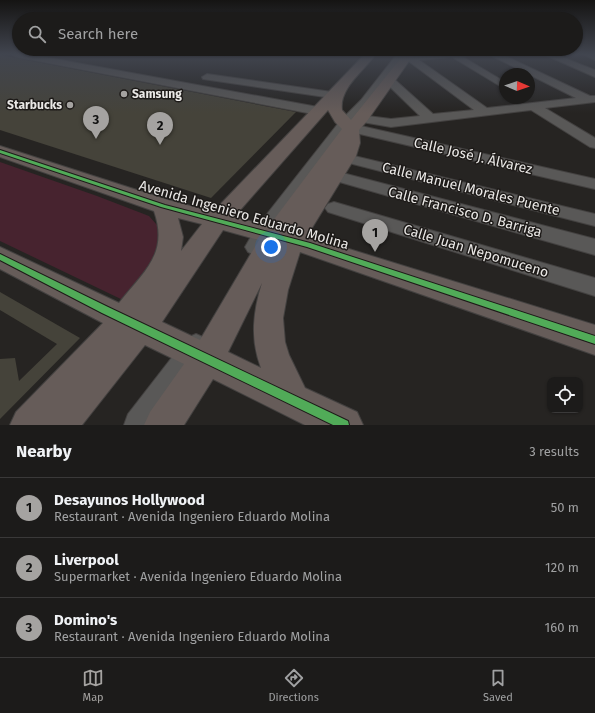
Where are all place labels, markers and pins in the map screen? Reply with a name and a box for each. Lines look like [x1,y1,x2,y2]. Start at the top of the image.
place label: Samsung [132,87,182,101]
marker: Samsung [119,89,129,99]
place label: Starbucks [7,98,62,112]
marker: Starbucks [65,100,75,110]
pin: 3 [83,106,109,139]
pin: 2 [147,112,173,145]
pin: 1 [362,219,388,252]

